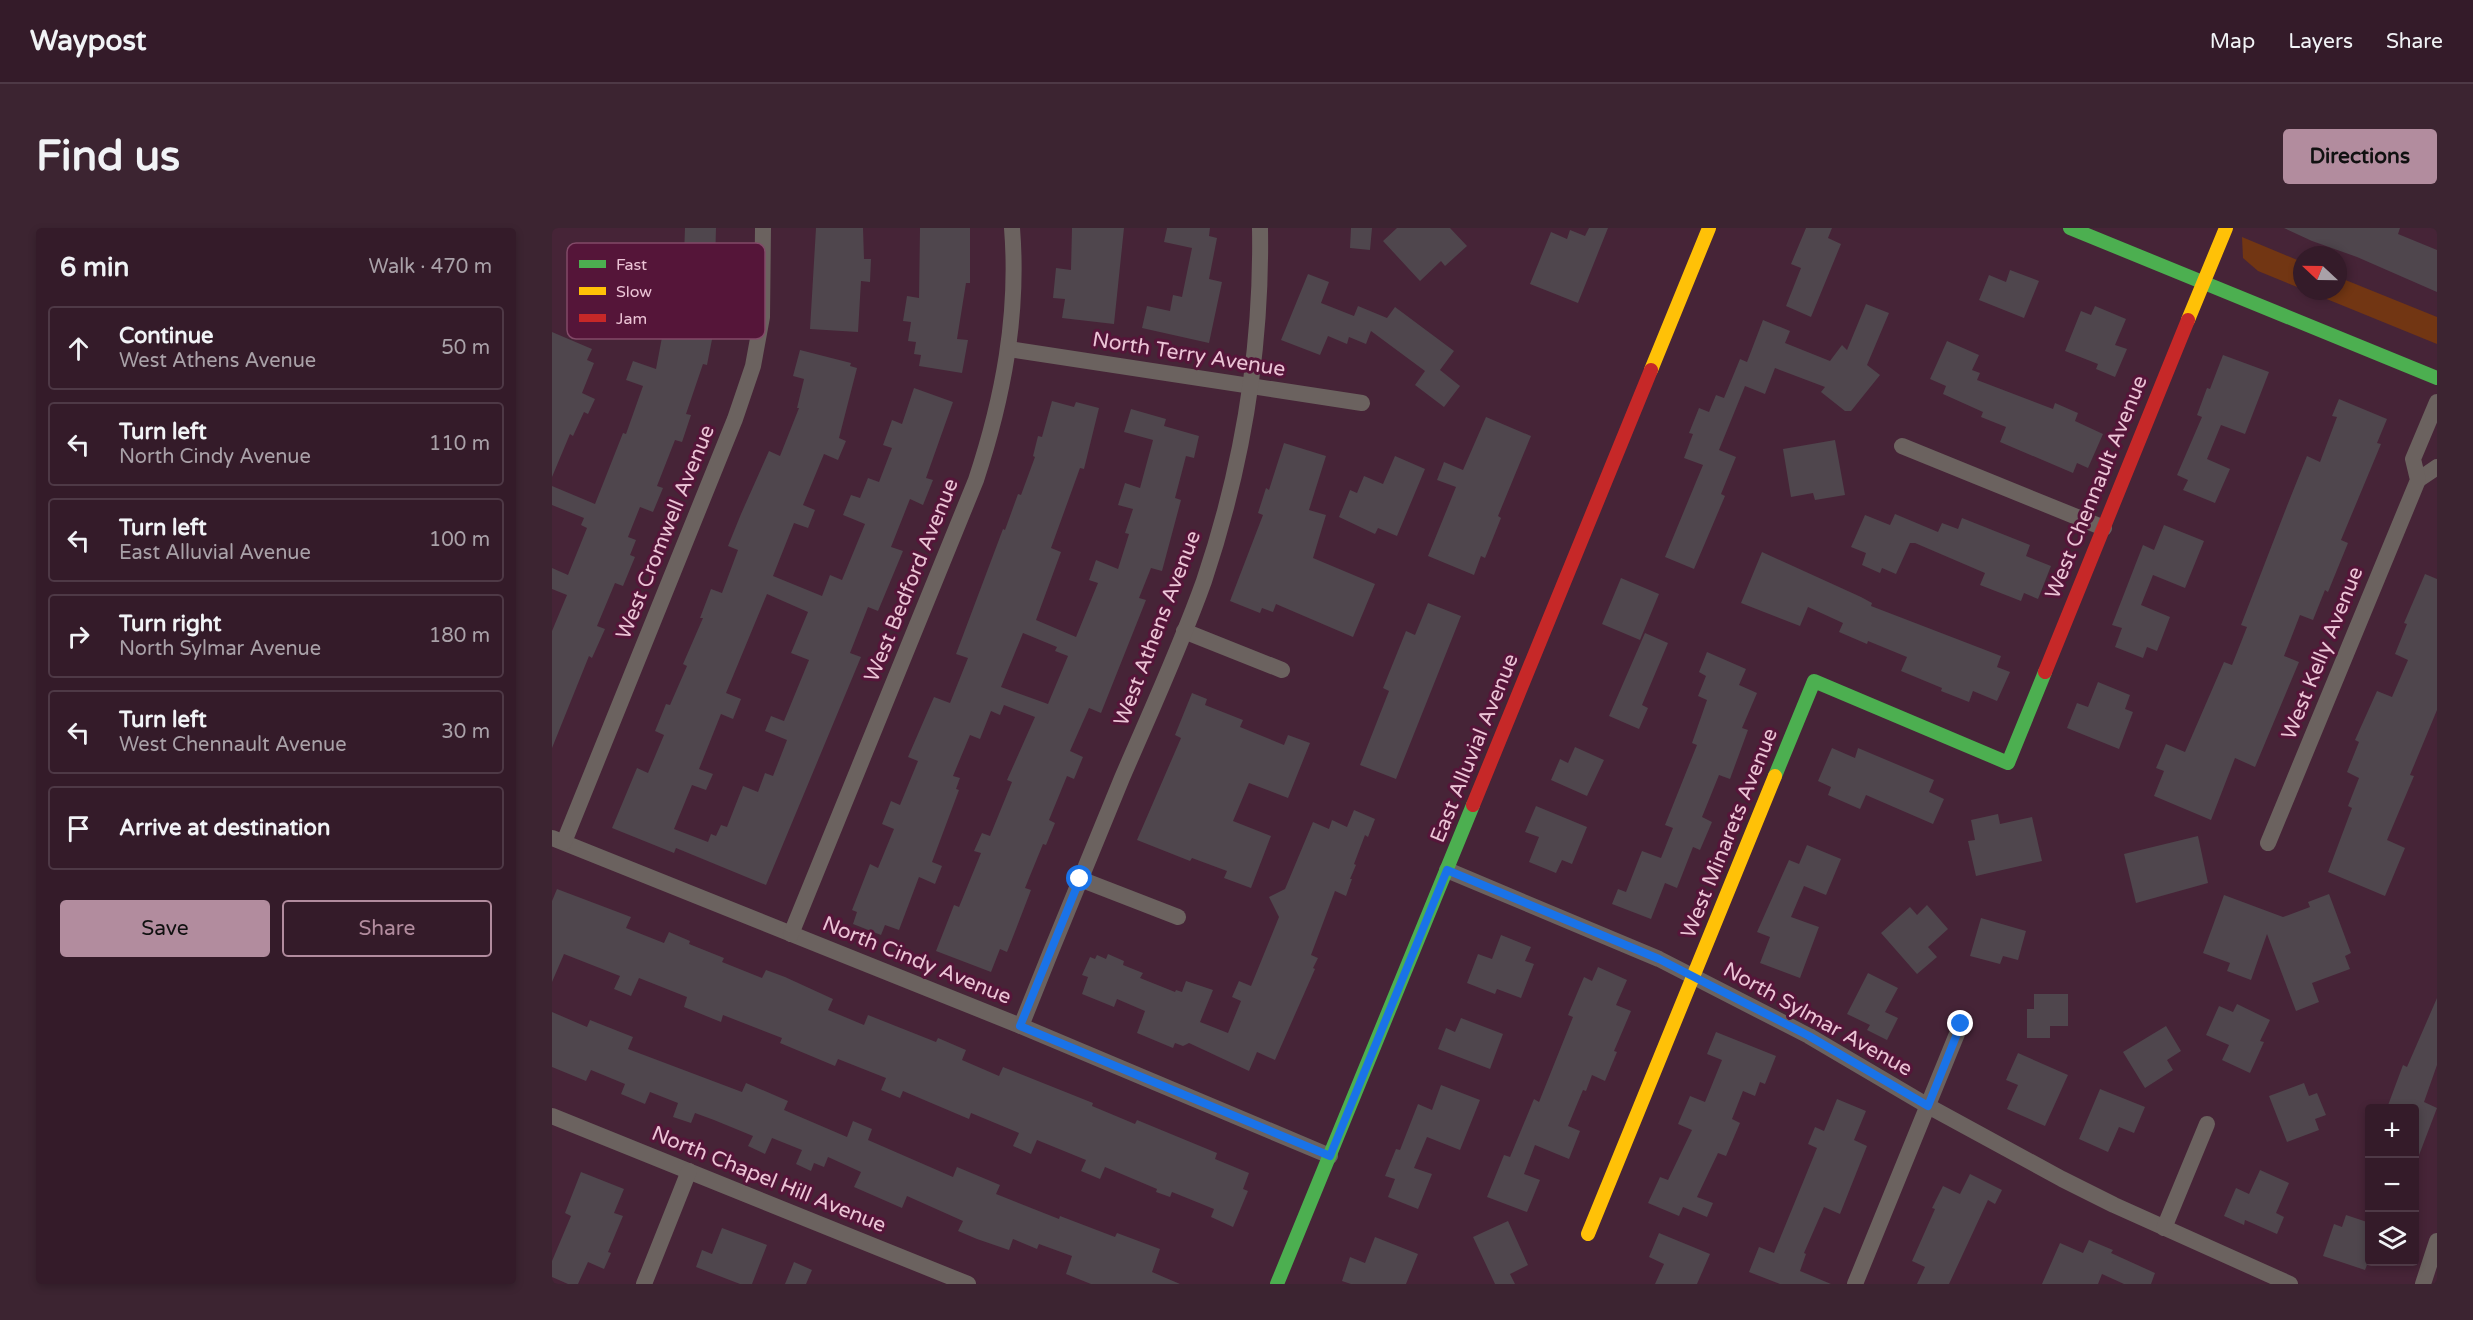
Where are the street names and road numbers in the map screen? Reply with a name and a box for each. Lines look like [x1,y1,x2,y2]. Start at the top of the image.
street label: North Terry Avenue [1091,327,1287,382]
street label: West Chennault Avenue [2040,372,2153,603]
street label: West Cromwell Avenue [611,421,720,643]
street label: West Bedford Avenue [859,475,964,685]
street label: West Athens Avenue [1109,527,1206,729]
street label: West Kelly Avenue [2276,563,2369,743]
street label: East Alluvial Avenue [1425,650,1524,846]
street label: West Minarets Avenue [1676,725,1783,942]
street label: North Cindy Avenue [819,911,1015,1010]
street label: North Sylmar Avenue [1719,957,1917,1082]
street label: North Chapel Hill Avenue [648,1121,890,1238]

